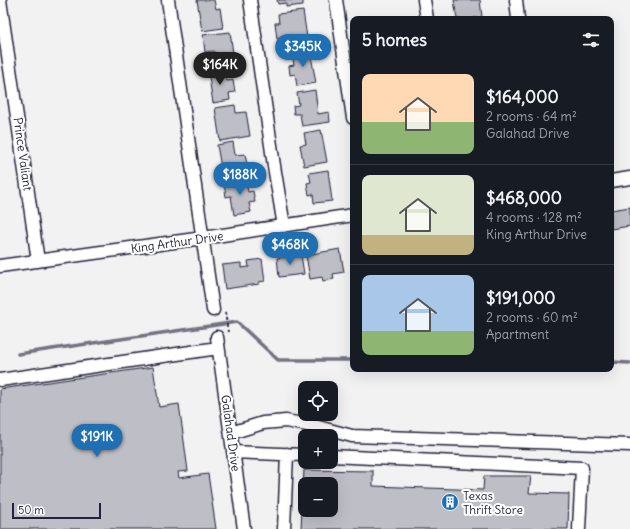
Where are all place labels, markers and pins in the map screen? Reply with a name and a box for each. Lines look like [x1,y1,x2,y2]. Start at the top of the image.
pin: $345K [275,34,331,68]
pin: $164K [192,52,248,86]
pin: $188K [212,162,268,196]
pin: $468K [262,232,318,266]
pin: $191K [69,424,125,458]
place label: Texas Thrift Store [463,488,523,517]
building icon: Texas Thrift Store [440,492,460,512]

